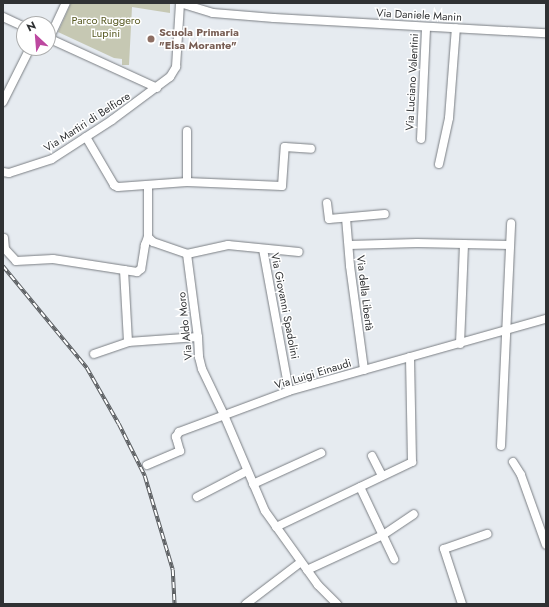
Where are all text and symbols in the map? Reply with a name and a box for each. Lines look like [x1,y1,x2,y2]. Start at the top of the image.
street label: Via Daniele Manin [376,6,462,24]
park label: Parco Ruggero Lupini [72,14,140,40]
north arrow [16,16,56,56]
text: N [24,17,39,35]
place label: Scuola Primaria "Elsa Morante" [159,26,239,52]
street label: Via Luciano Valentini [403,33,421,131]
marker: Scuola Primaria "Elsa Morante" [146,34,156,44]
street label: Via Martiri di Belfiore [41,89,133,155]
street label: Via Giovanni Spadolini [268,252,302,360]
street label: Via della Libertà [354,255,376,331]
street label: Via Aldo Moro [175,291,195,361]
street label: Via Luigi Einaudi [273,356,353,392]

